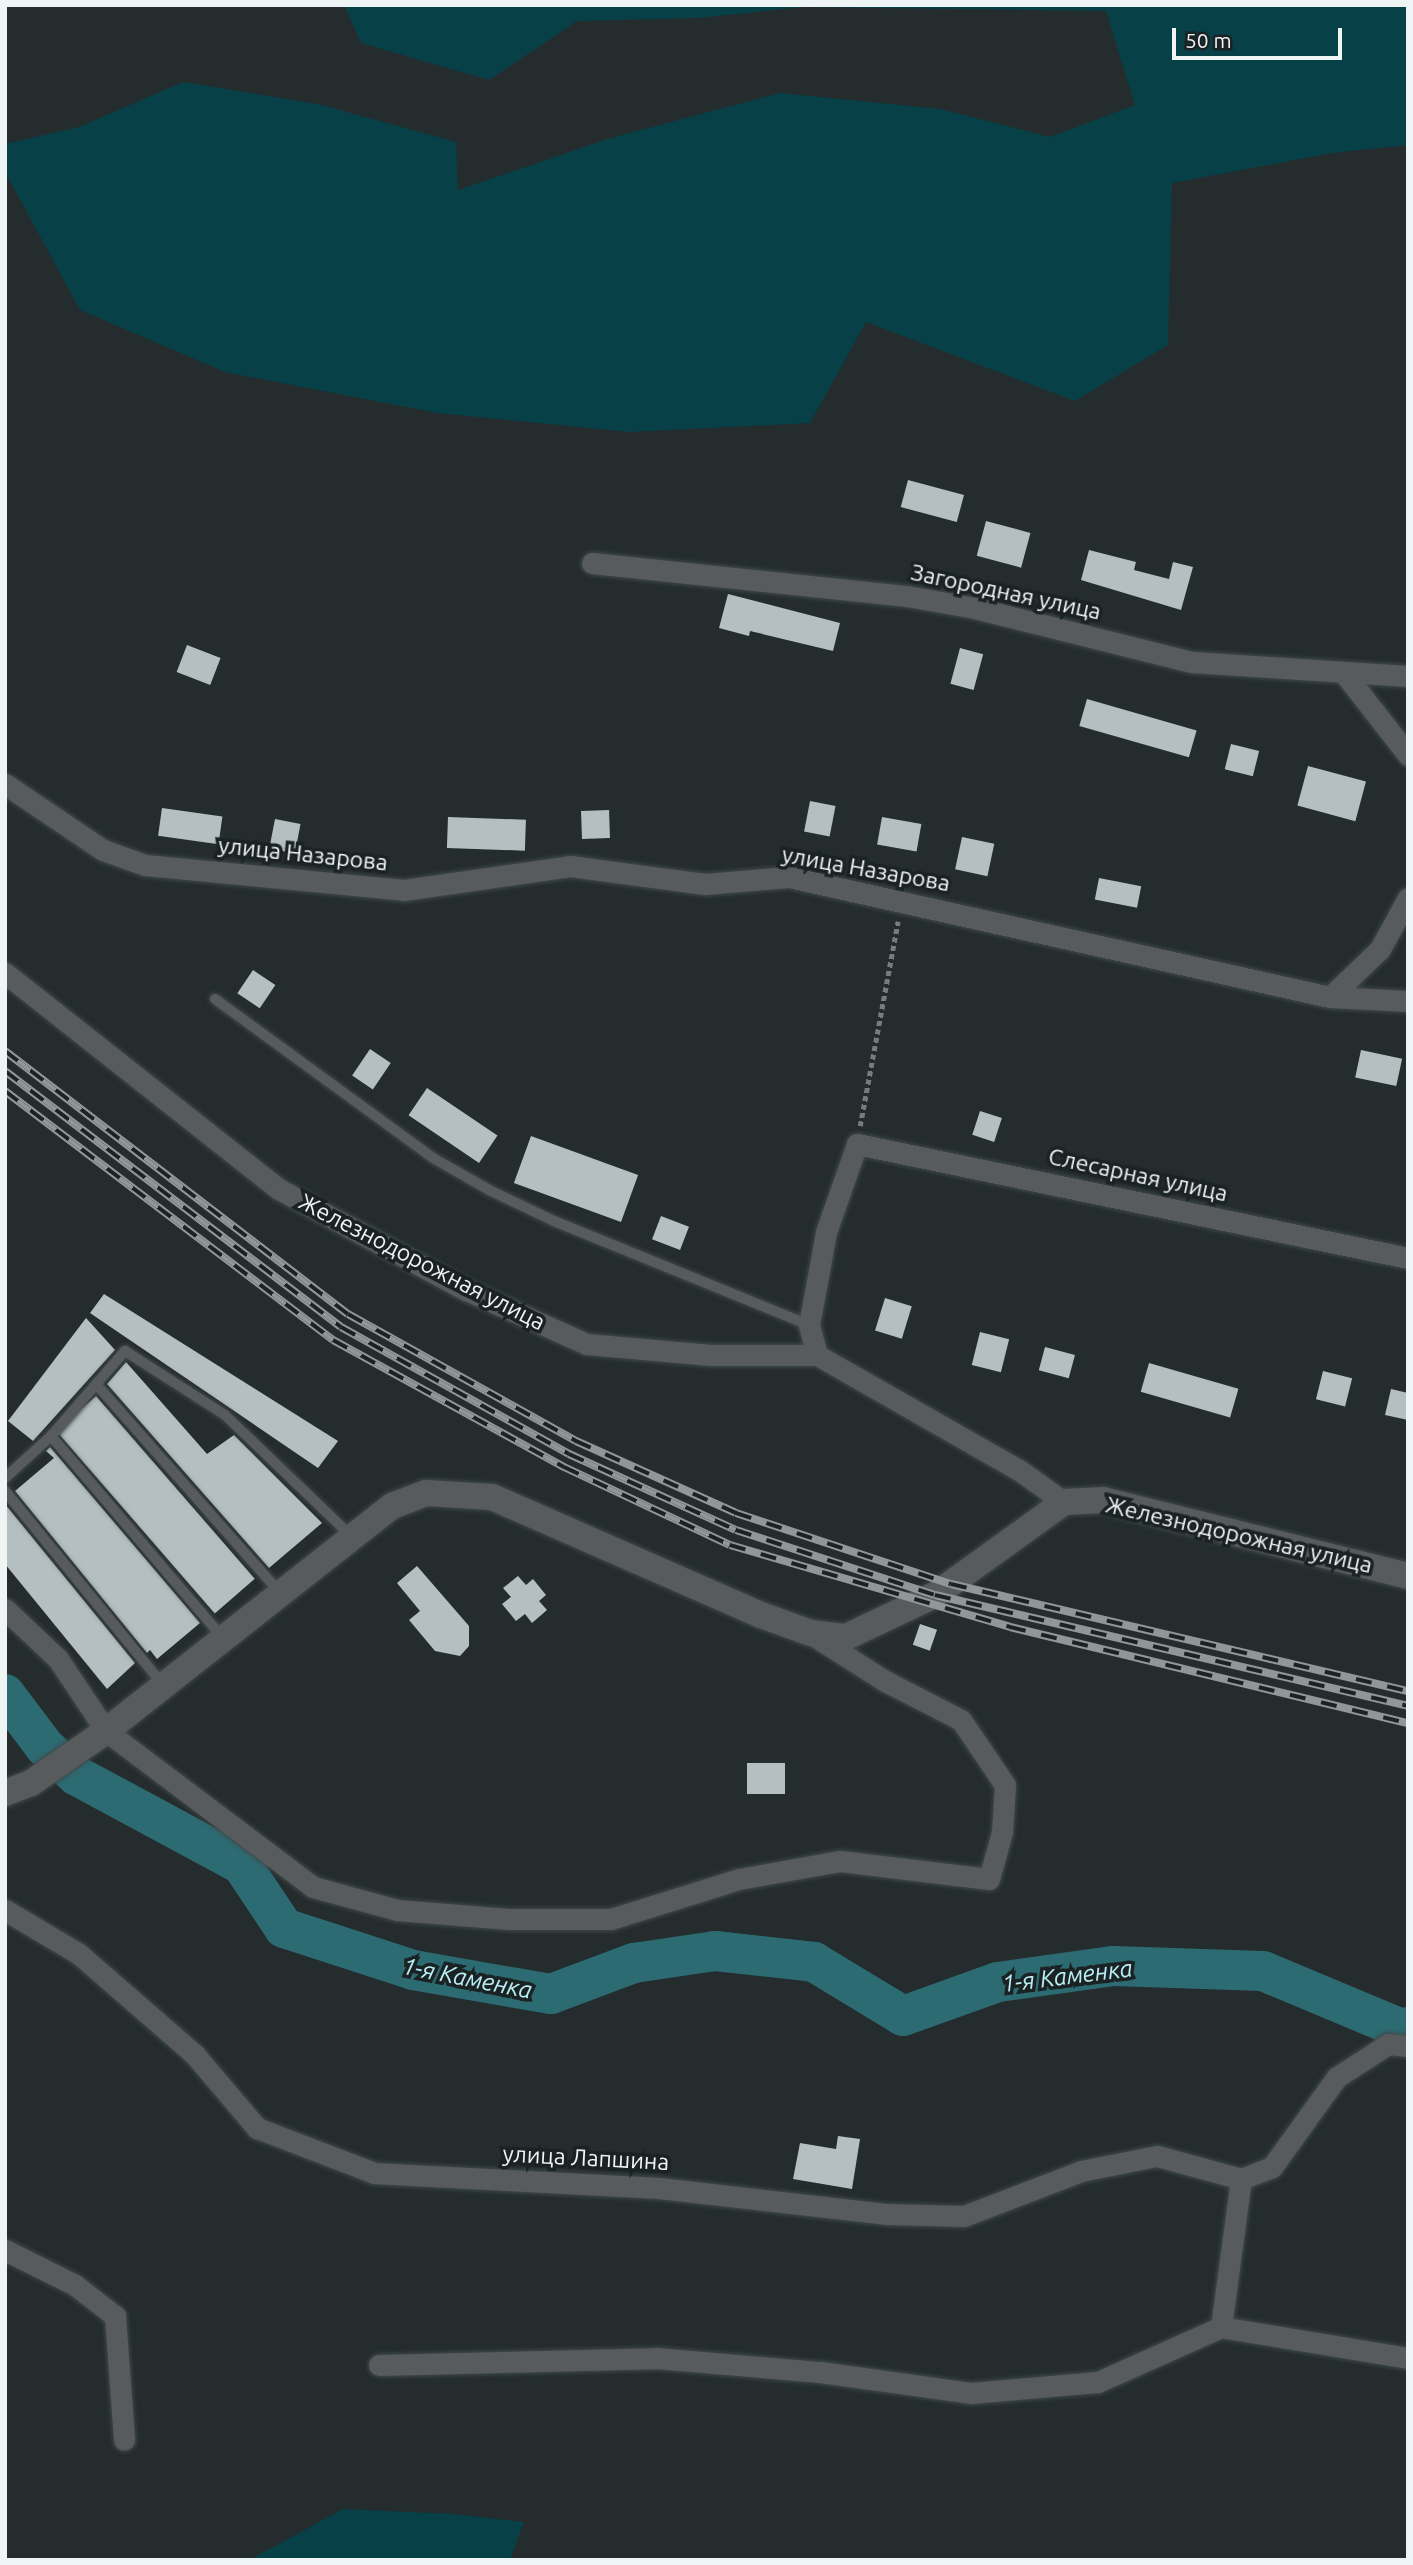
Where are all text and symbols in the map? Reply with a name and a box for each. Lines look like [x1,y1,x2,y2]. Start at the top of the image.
scale bar [1175,14,1345,58]
text: 50 m [1185,28,1232,52]
street label: Загородная улица [908,558,1104,626]
street label: улица Назарова [217,831,389,877]
street label: улица Назарова [780,841,952,897]
street label: Слесарная улица [1046,1143,1230,1207]
street label: Железнодорожная улица [294,1188,550,1336]
street label: Железнодорожная улица [1103,1491,1375,1579]
water label: 1-я Каменка [400,1951,534,2005]
water label: 1-я Каменка [1000,1954,1134,1998]
street label: улица Лапшина [502,2140,670,2176]

